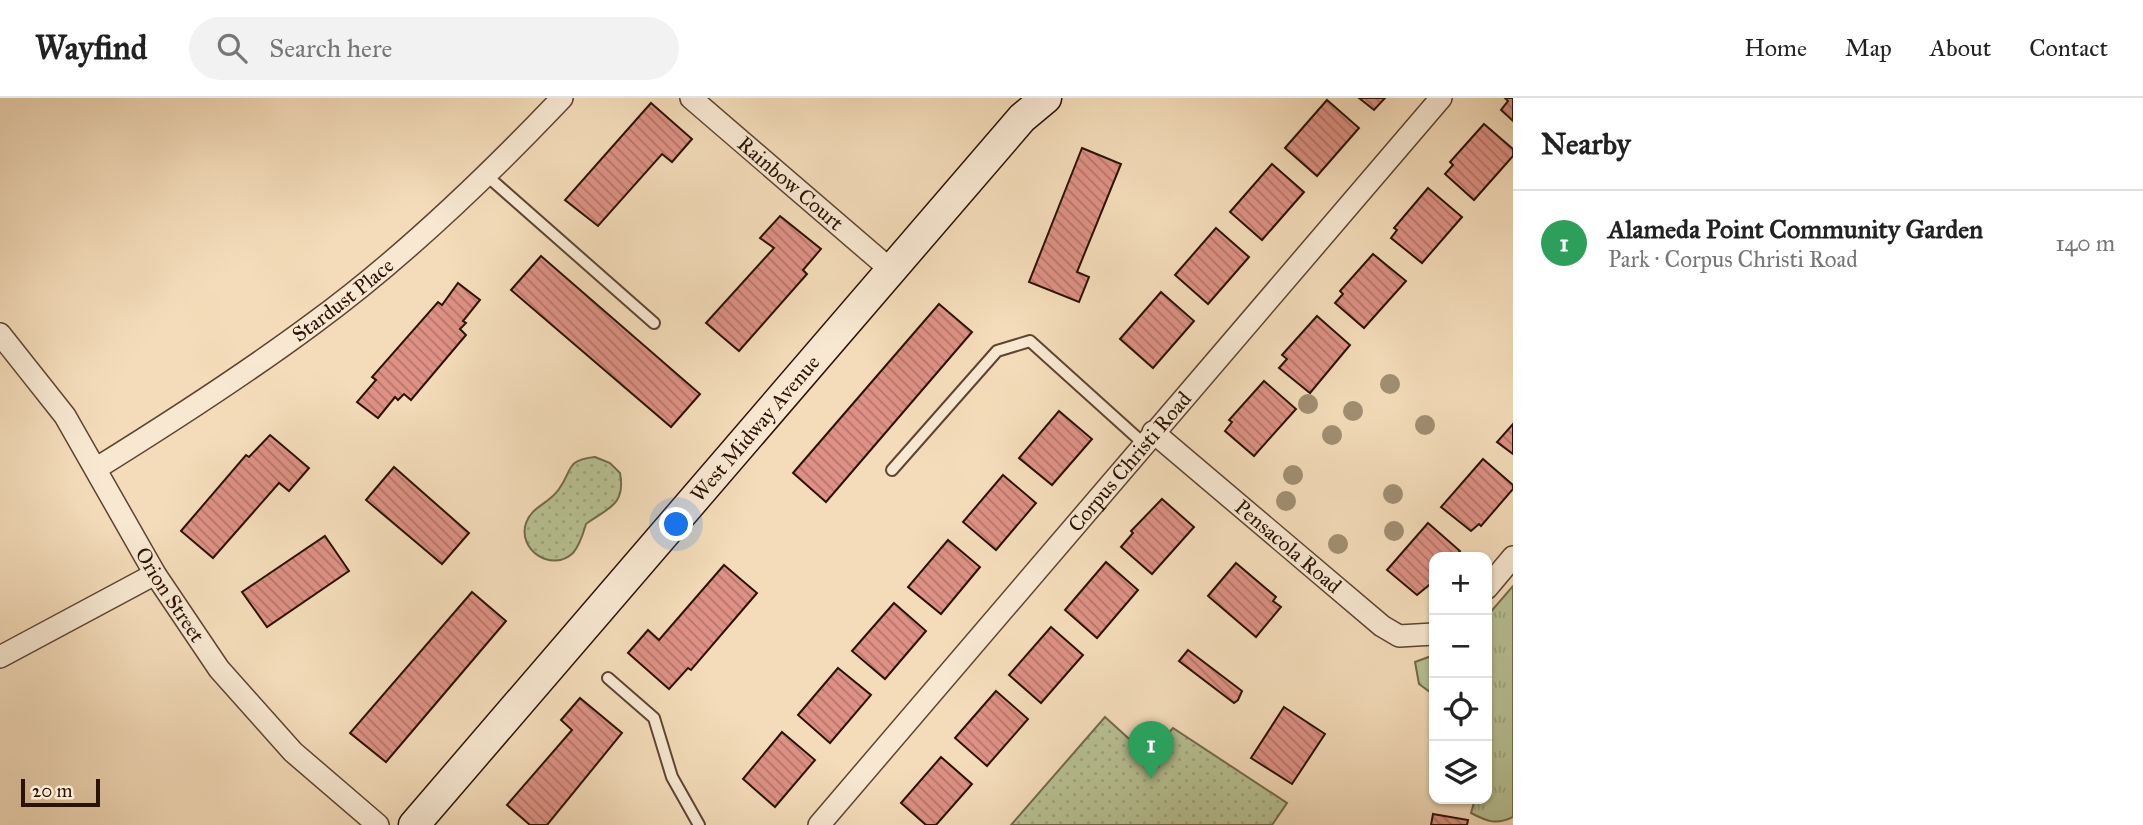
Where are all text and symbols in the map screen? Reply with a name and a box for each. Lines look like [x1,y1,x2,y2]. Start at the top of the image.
search box [189,17,679,80]
text: Wayfind [35,28,147,68]
icon: search [213,29,251,67]
text: Search here [269,32,392,64]
text: Home [1744,33,1807,63]
text: Map [1845,33,1892,63]
text: About [1930,33,1991,63]
text: Contact [2029,33,2108,63]
text: Nearby [1541,126,1631,162]
street label: Rainbow Court [732,131,849,237]
text: Alameda Point Community Garden [1608,213,1983,245]
text: 1 [1559,229,1569,257]
text: 140 m [2055,229,2115,257]
text: Park · Corpus Christi Road [1608,245,1858,273]
street label: Stardust Place [287,252,399,348]
street label: West Midway Avenue [685,350,825,507]
street label: Corpus Christi Road [1062,386,1197,537]
street label: Pensacola Road [1229,494,1347,599]
your location [659,507,693,541]
street label: Orion Street [130,543,211,648]
map controls [1429,552,1492,804]
button: + [1429,552,1492,615]
button: − [1429,615,1492,678]
button: locate [1429,678,1492,741]
pin: 1 [1128,721,1174,779]
button: layers [1429,741,1492,804]
scale bar [21,776,100,808]
text: 20 m [32,779,73,802]

